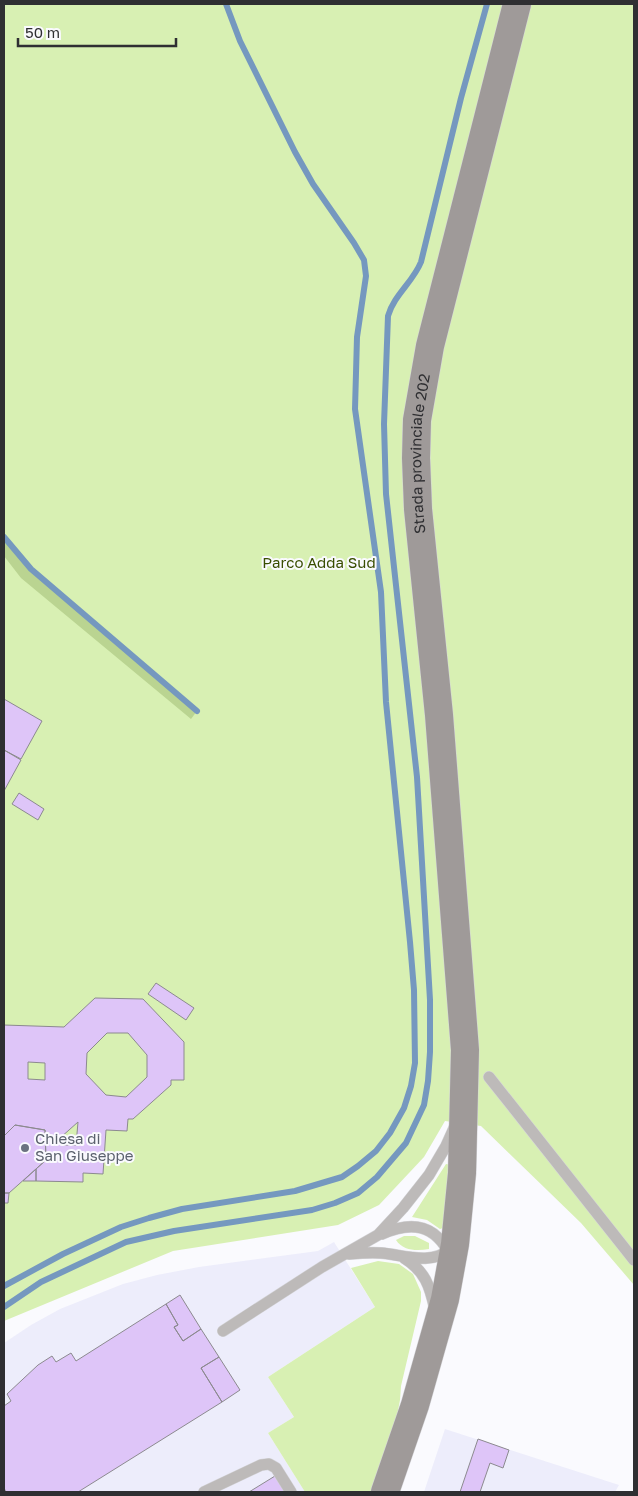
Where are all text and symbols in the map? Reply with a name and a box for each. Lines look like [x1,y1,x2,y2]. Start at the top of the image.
scale bar [18,15,175,47]
text: 50 m [25,23,60,41]
street label: Strada provinciale 202 [406,372,433,535]
park label: Parco Adda Sud [262,553,376,571]
place label: Chiesa di San Giuseppe [35,1129,134,1164]
marker: Chiesa di San Giuseppe [19,1142,31,1154]

